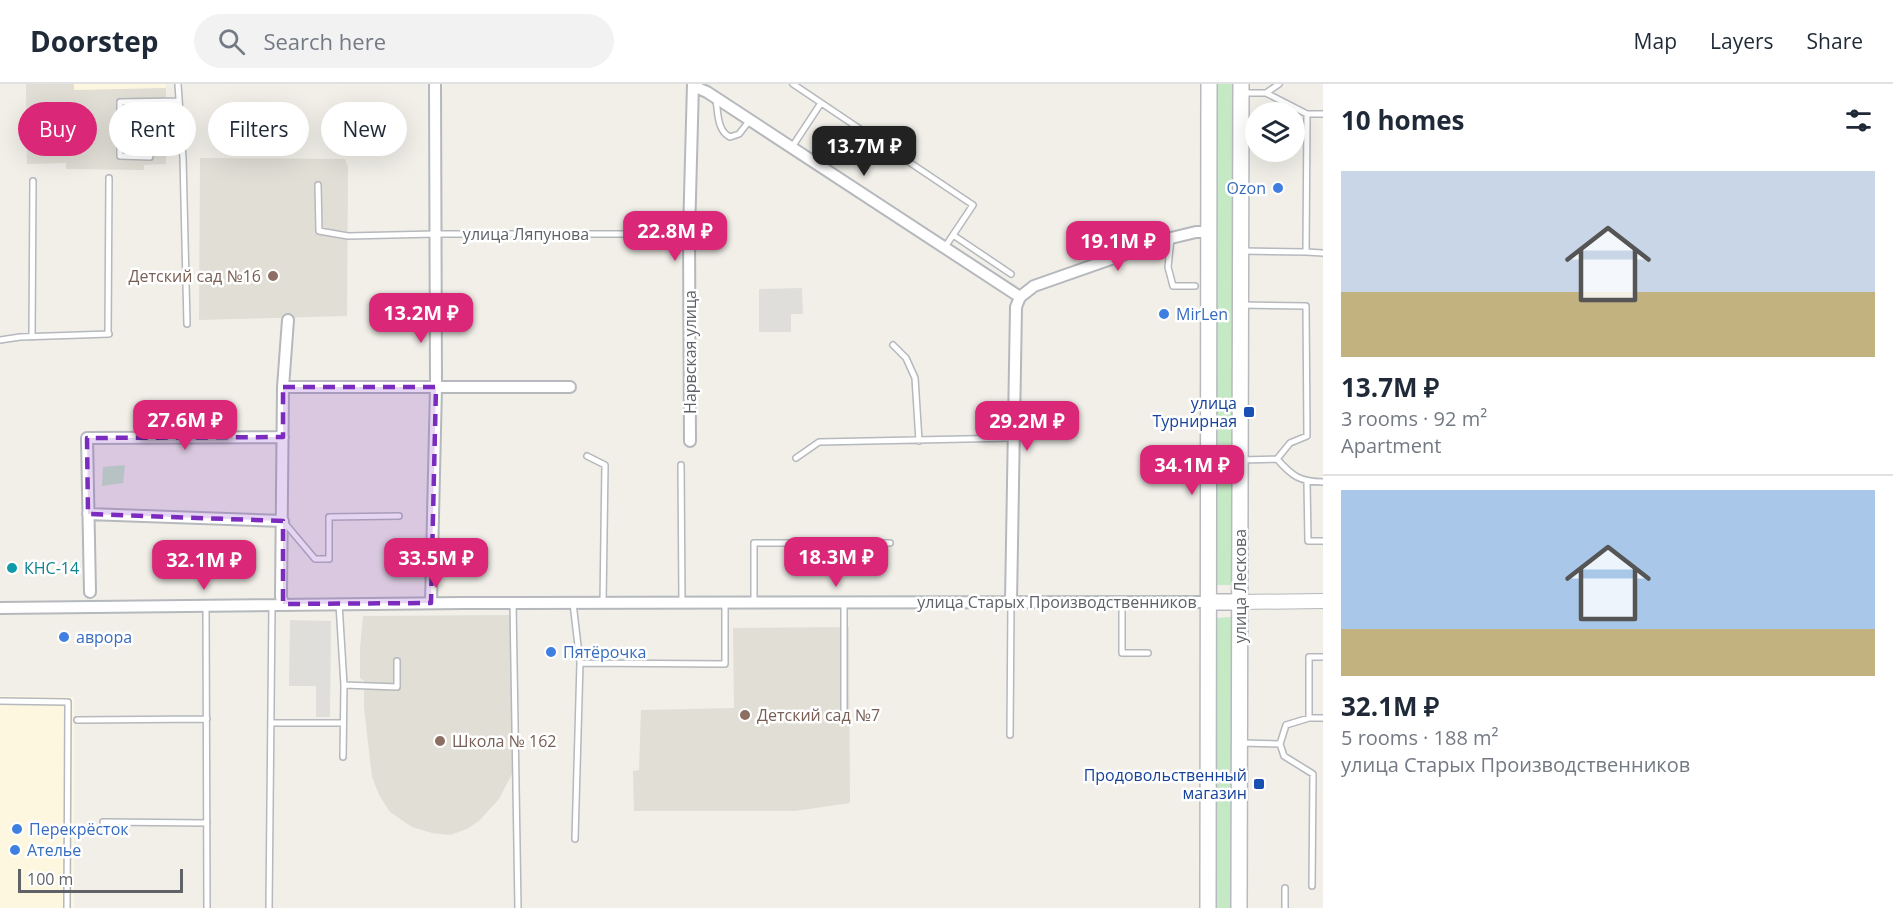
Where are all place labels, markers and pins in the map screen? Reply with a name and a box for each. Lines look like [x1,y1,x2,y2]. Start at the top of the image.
pin: 13.7M ₽ [809,126,919,177]
place label: Ozon [1227,177,1266,199]
marker: Ozon [1271,181,1285,195]
pin: 22.8M ₽ [620,211,730,262]
pin: 19.1M ₽ [1063,221,1173,272]
place label: Детский сад №16 [129,265,261,287]
marker: Детский сад №16 [266,269,280,283]
pin: 13.2M ₽ [366,293,476,344]
place label: MirLen [1176,303,1228,325]
marker: MirLen [1157,307,1171,321]
place label: улица Турнирная [1152,392,1237,432]
pin: 27.6M ₽ [130,400,240,451]
pin: 29.2M ₽ [972,401,1082,452]
marker: улица Турнирная [1242,405,1256,419]
pin: 34.1M ₽ [1137,445,1247,496]
pin: 18.3M ₽ [781,537,891,588]
pin: 33.5M ₽ [381,538,491,589]
pin: 32.1M ₽ [149,540,259,591]
place label: КНС-14 [24,557,79,579]
marker: КНС-14 [5,561,19,575]
place label: аврора [76,626,132,648]
marker: аврора [57,630,71,644]
place label: Пятёрочка [563,641,646,663]
marker: Пятёрочка [544,645,558,659]
place label: Детский сад №7 [757,704,880,726]
marker: Детский сад №7 [738,708,752,722]
place label: Школа № 162 [452,730,557,752]
marker: Школа № 162 [433,734,447,748]
place label: Продовольственный магазин [1084,764,1247,804]
marker: Продовольственный магазин [1252,777,1266,791]
place label: Перекрёсток [29,818,129,840]
marker: Перекрёсток [10,822,24,836]
place label: Ателье [27,839,81,861]
marker: Ателье [8,843,22,857]

